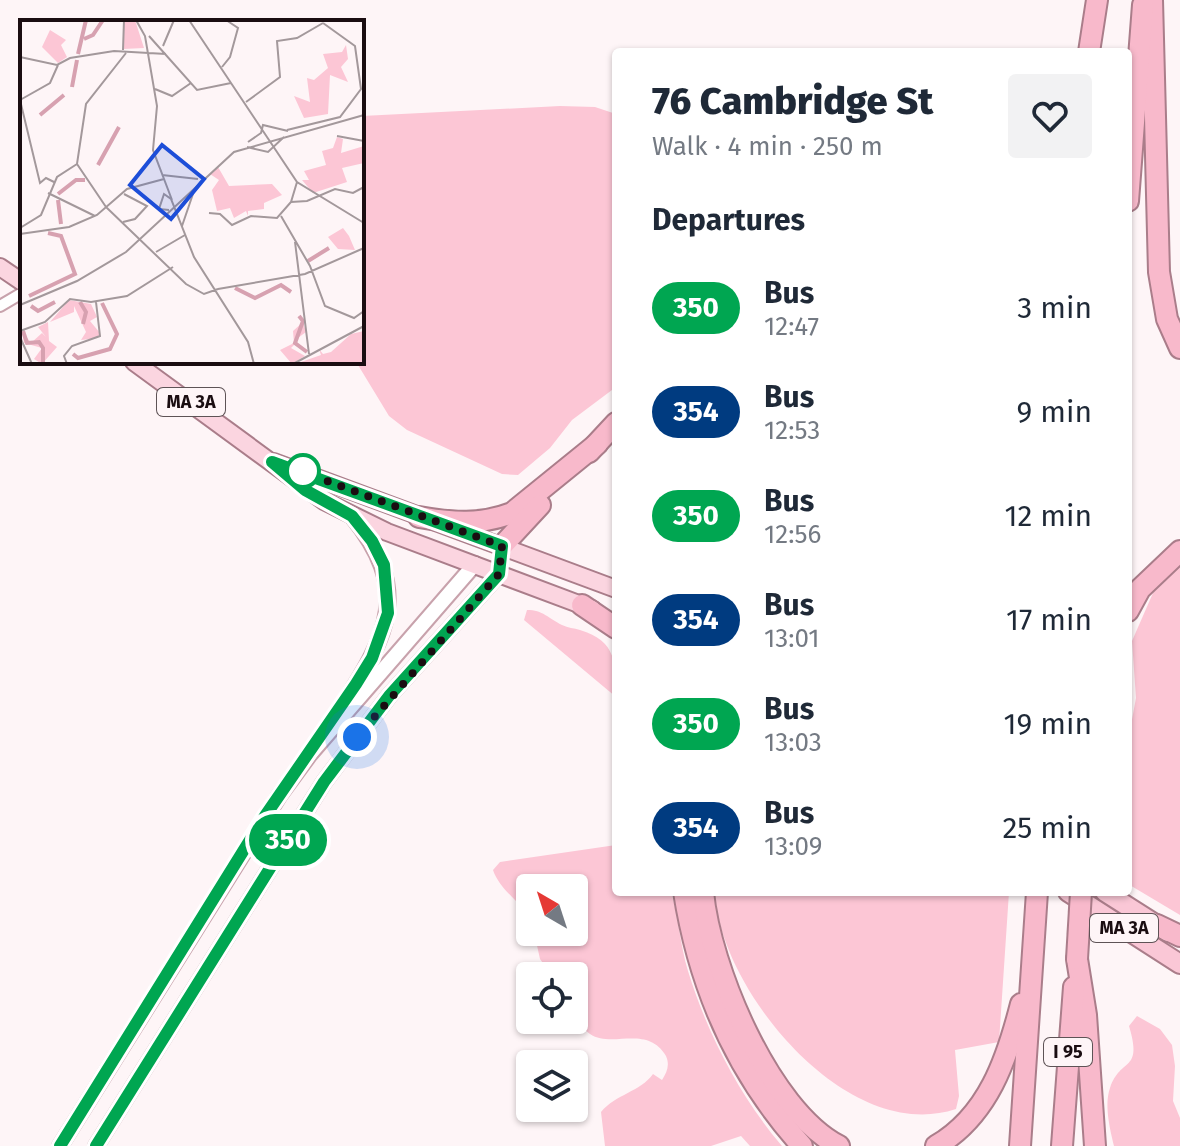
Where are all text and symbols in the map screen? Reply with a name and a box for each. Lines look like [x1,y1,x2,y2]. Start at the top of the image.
inset map [20,20,364,364]
button: heart [1008,74,1092,158]
text: 76 Cambridge St [652,78,933,124]
text: Walk · 4 min · 250 m [652,131,883,162]
text: Departures [652,202,805,238]
text: Bus [764,275,814,311]
text: 3 min [1017,290,1092,326]
text: 350 [673,291,719,324]
text: 12:47 [764,311,819,342]
text: Bus [764,379,814,415]
road number: MA 3A [157,388,225,416]
text: 9 min [1017,394,1092,430]
text: 354 [673,395,719,428]
text: 12:53 [764,415,820,446]
unlabelled marker [286,454,320,488]
text: Bus [764,483,814,519]
text: 12 min [1004,498,1092,534]
text: 350 [673,499,719,532]
text: 12:56 [764,519,821,550]
text: Bus [764,587,814,623]
text: 17 min [1006,602,1092,638]
text: 354 [673,603,719,636]
text: 13:01 [764,623,820,654]
text: Bus [764,691,814,727]
text: 19 min [1004,706,1092,742]
text: 350 [673,707,719,740]
your location [337,717,377,757]
text: 13:03 [764,727,822,758]
text: Bus [764,795,814,831]
text: 25 min [1002,810,1092,846]
text: 354 [673,811,719,844]
line badge: 350 [242,814,334,866]
text: 350 [265,823,311,856]
text: 13:09 [764,831,822,862]
north arrow [516,874,588,946]
map controls [516,874,588,1122]
road number: MA 3A [1090,914,1158,942]
button: locate [516,962,588,1034]
road number: I 95 [1044,1038,1092,1066]
button: layers [516,1050,588,1122]

